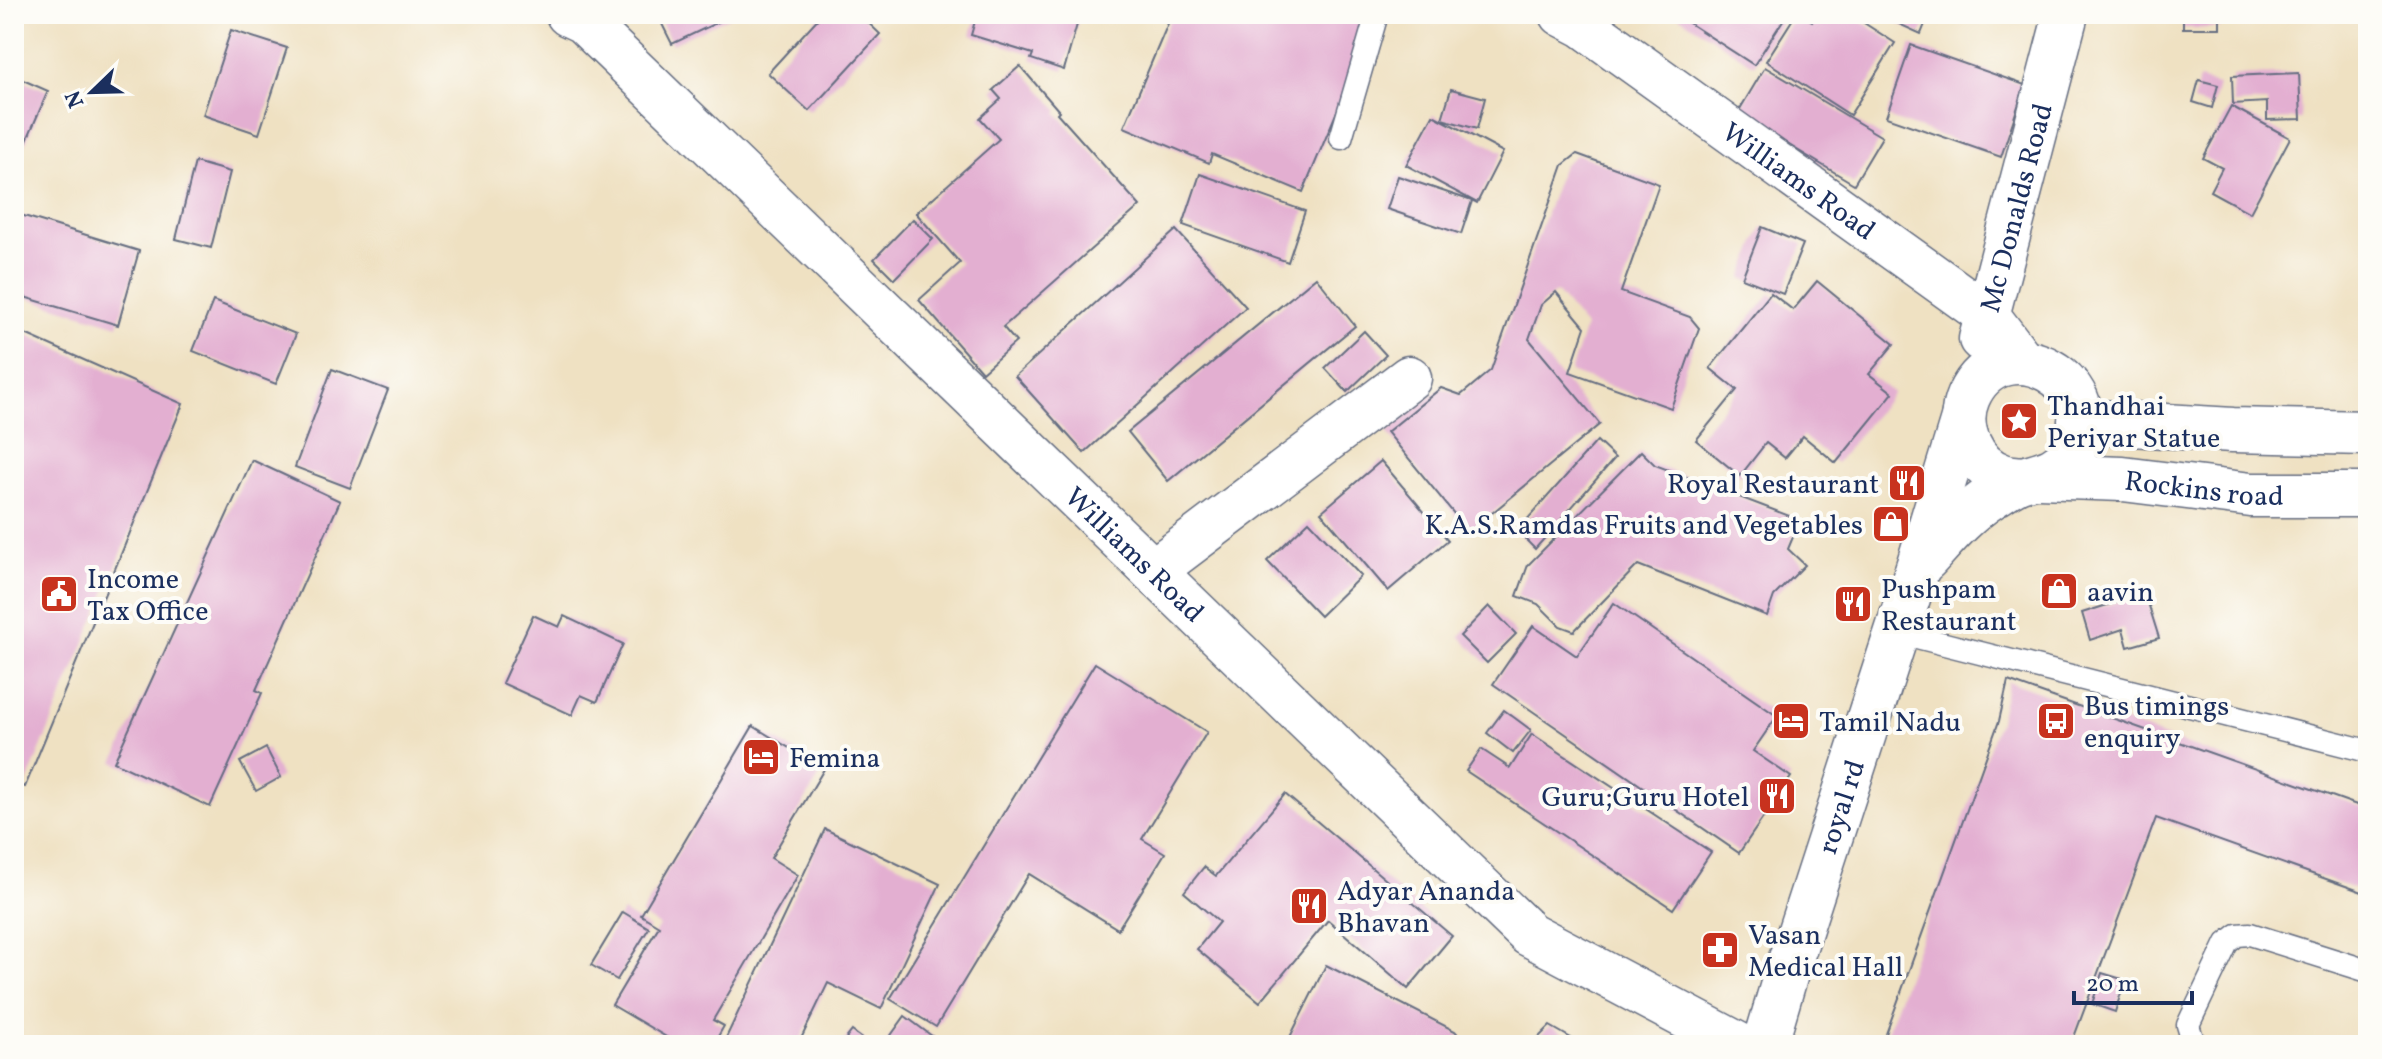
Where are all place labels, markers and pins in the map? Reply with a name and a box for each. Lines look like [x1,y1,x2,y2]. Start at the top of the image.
place label: Thandhai Periyar Statue [2047,388,2220,459]
place icon: Thandhai Periyar Statue [1998,400,2040,442]
restaurant icon: Royal Restaurant [1886,462,1928,504]
place label: Royal Restaurant [1667,466,1879,505]
shop icon: K.A.S.Ramdas Fruits and Vegetables [1870,503,1912,545]
place label: K.A.S.Ramdas Fruits and Vegetables [1425,507,1863,546]
place label: Income Tax Office [87,561,208,632]
shop icon: aavin [2038,570,2080,612]
place label: Pushpam Restaurant [1881,571,2017,642]
public building icon: Income Tax Office [38,573,80,615]
place label: aavin [2087,574,2154,613]
restaurant icon: Pushpam Restaurant [1832,583,1874,625]
place label: Bus timings enquiry [2084,688,2229,759]
hotel icon: Tamil Nadu [1770,700,1812,742]
bus stop icon: Bus timings enquiry [2035,700,2077,742]
place label: Tamil Nadu [1819,704,1961,743]
hotel icon: Femina [740,736,782,778]
place label: Femina [789,740,880,779]
restaurant icon: Guru;Guru Hotel [1756,775,1798,817]
place label: Guru;Guru Hotel [1541,779,1749,818]
place label: Adyar Ananda Bhavan [1337,873,1515,944]
restaurant icon: Adyar Ananda Bhavan [1288,885,1330,927]
place label: Vasan Medical Hall [1748,917,1903,988]
pharmacy icon: Vasan Medical Hall [1699,929,1741,971]

